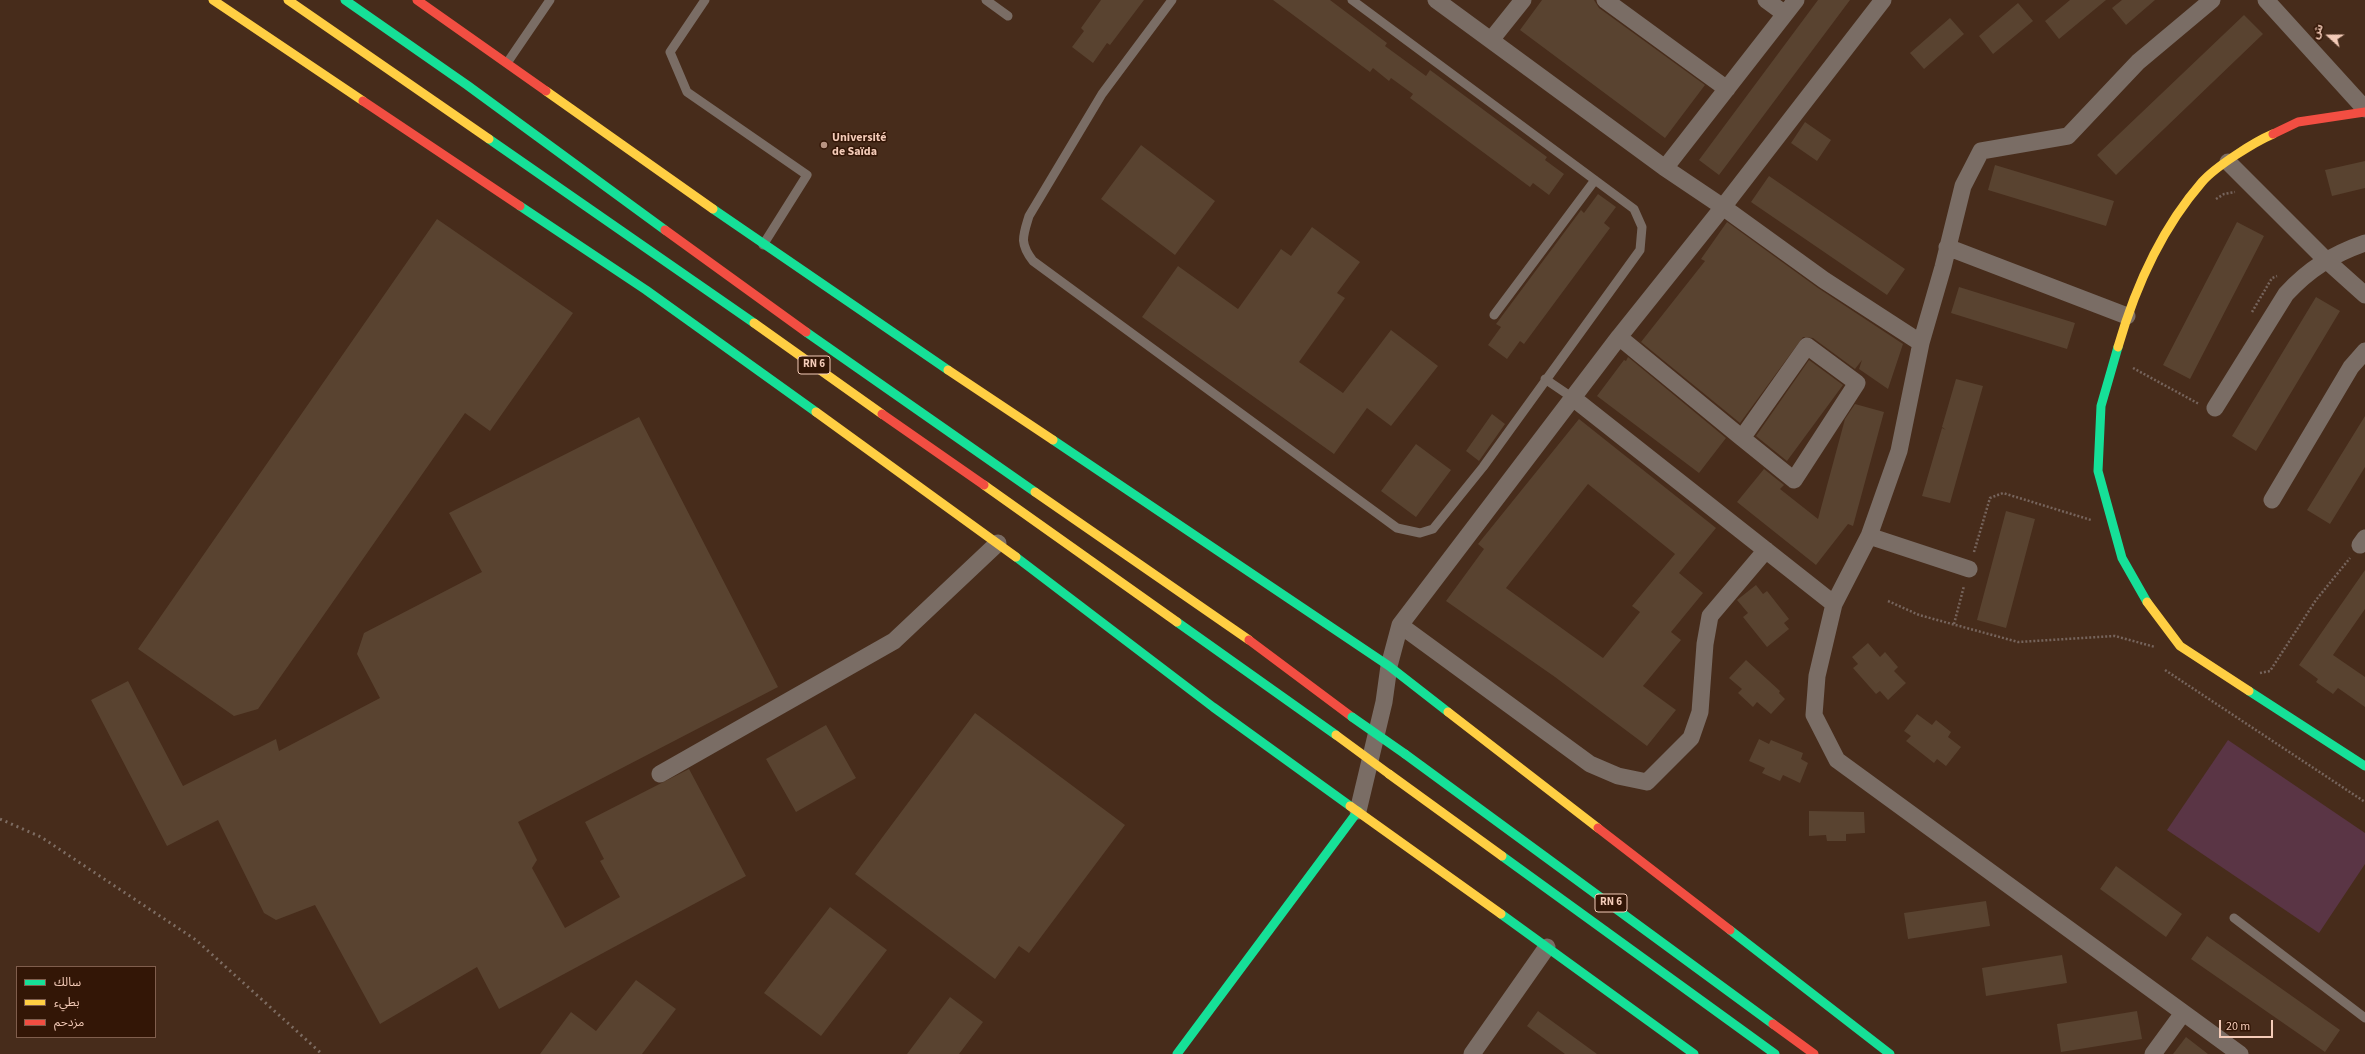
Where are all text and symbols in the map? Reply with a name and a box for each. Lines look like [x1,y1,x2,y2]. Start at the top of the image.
north arrow [2309,16,2349,56]
text: ش [2308,22,2327,41]
place label: Université de Saïda [832,131,886,159]
marker: Université de Saïda [819,140,829,150]
road number: RN 6 [798,356,830,374]
road number: RN 6 [1595,894,1627,912]
legend [16,966,156,1038]
text: سالك [54,974,81,991]
text: بطيء [54,994,80,1011]
scale bar [2221,1012,2275,1038]
text: مزدحم [54,1014,84,1031]
text: 20 m [2226,1018,2250,1035]

